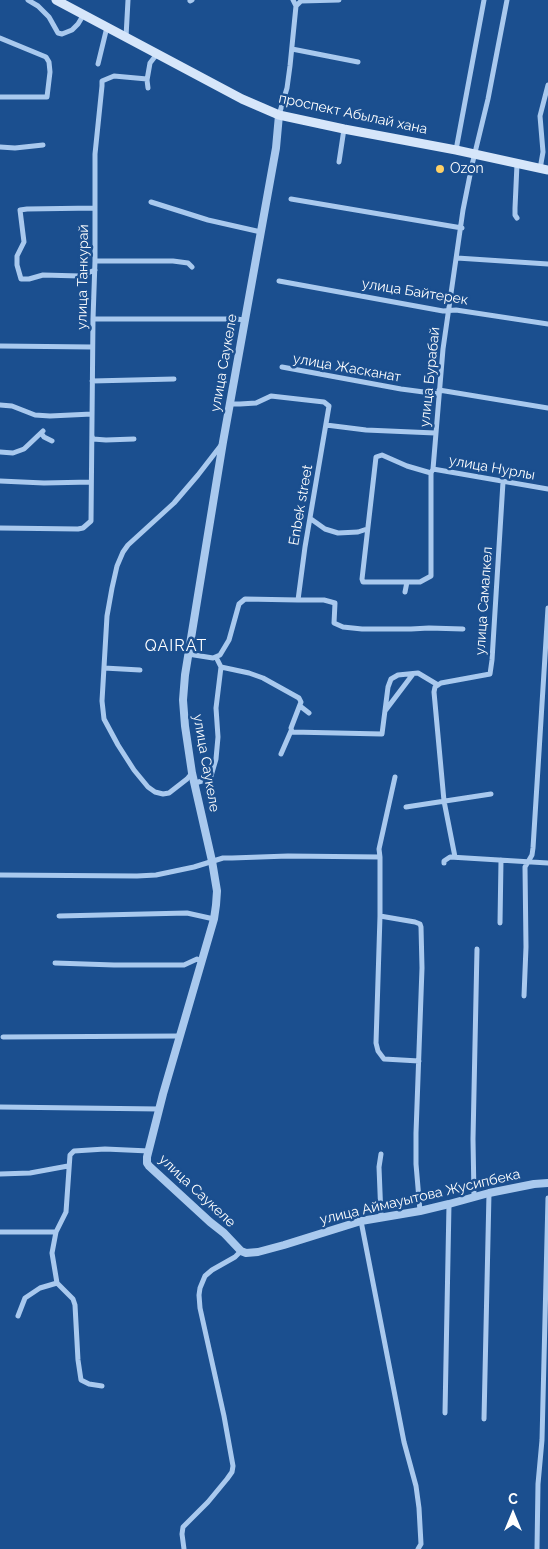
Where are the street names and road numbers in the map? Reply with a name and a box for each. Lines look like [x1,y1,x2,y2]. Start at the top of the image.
street label: проспект Абылай хана [277,90,429,138]
street label: улица Танкурай [74,224,92,330]
street label: улица Байтерек [361,275,469,309]
street label: улица Саукеле [207,313,241,413]
street label: улица Бурабай [416,326,444,428]
street label: улица Жасканат [292,350,402,386]
street label: улица Нурлы [448,452,536,484]
street label: Enbek street [286,463,316,547]
street label: улица Самалкел [472,546,496,656]
street label: улица Саукеле [189,713,223,813]
street label: улица Саукеле [155,1151,239,1231]
street label: улица Аймауытова Жусипбека [318,1166,522,1228]

